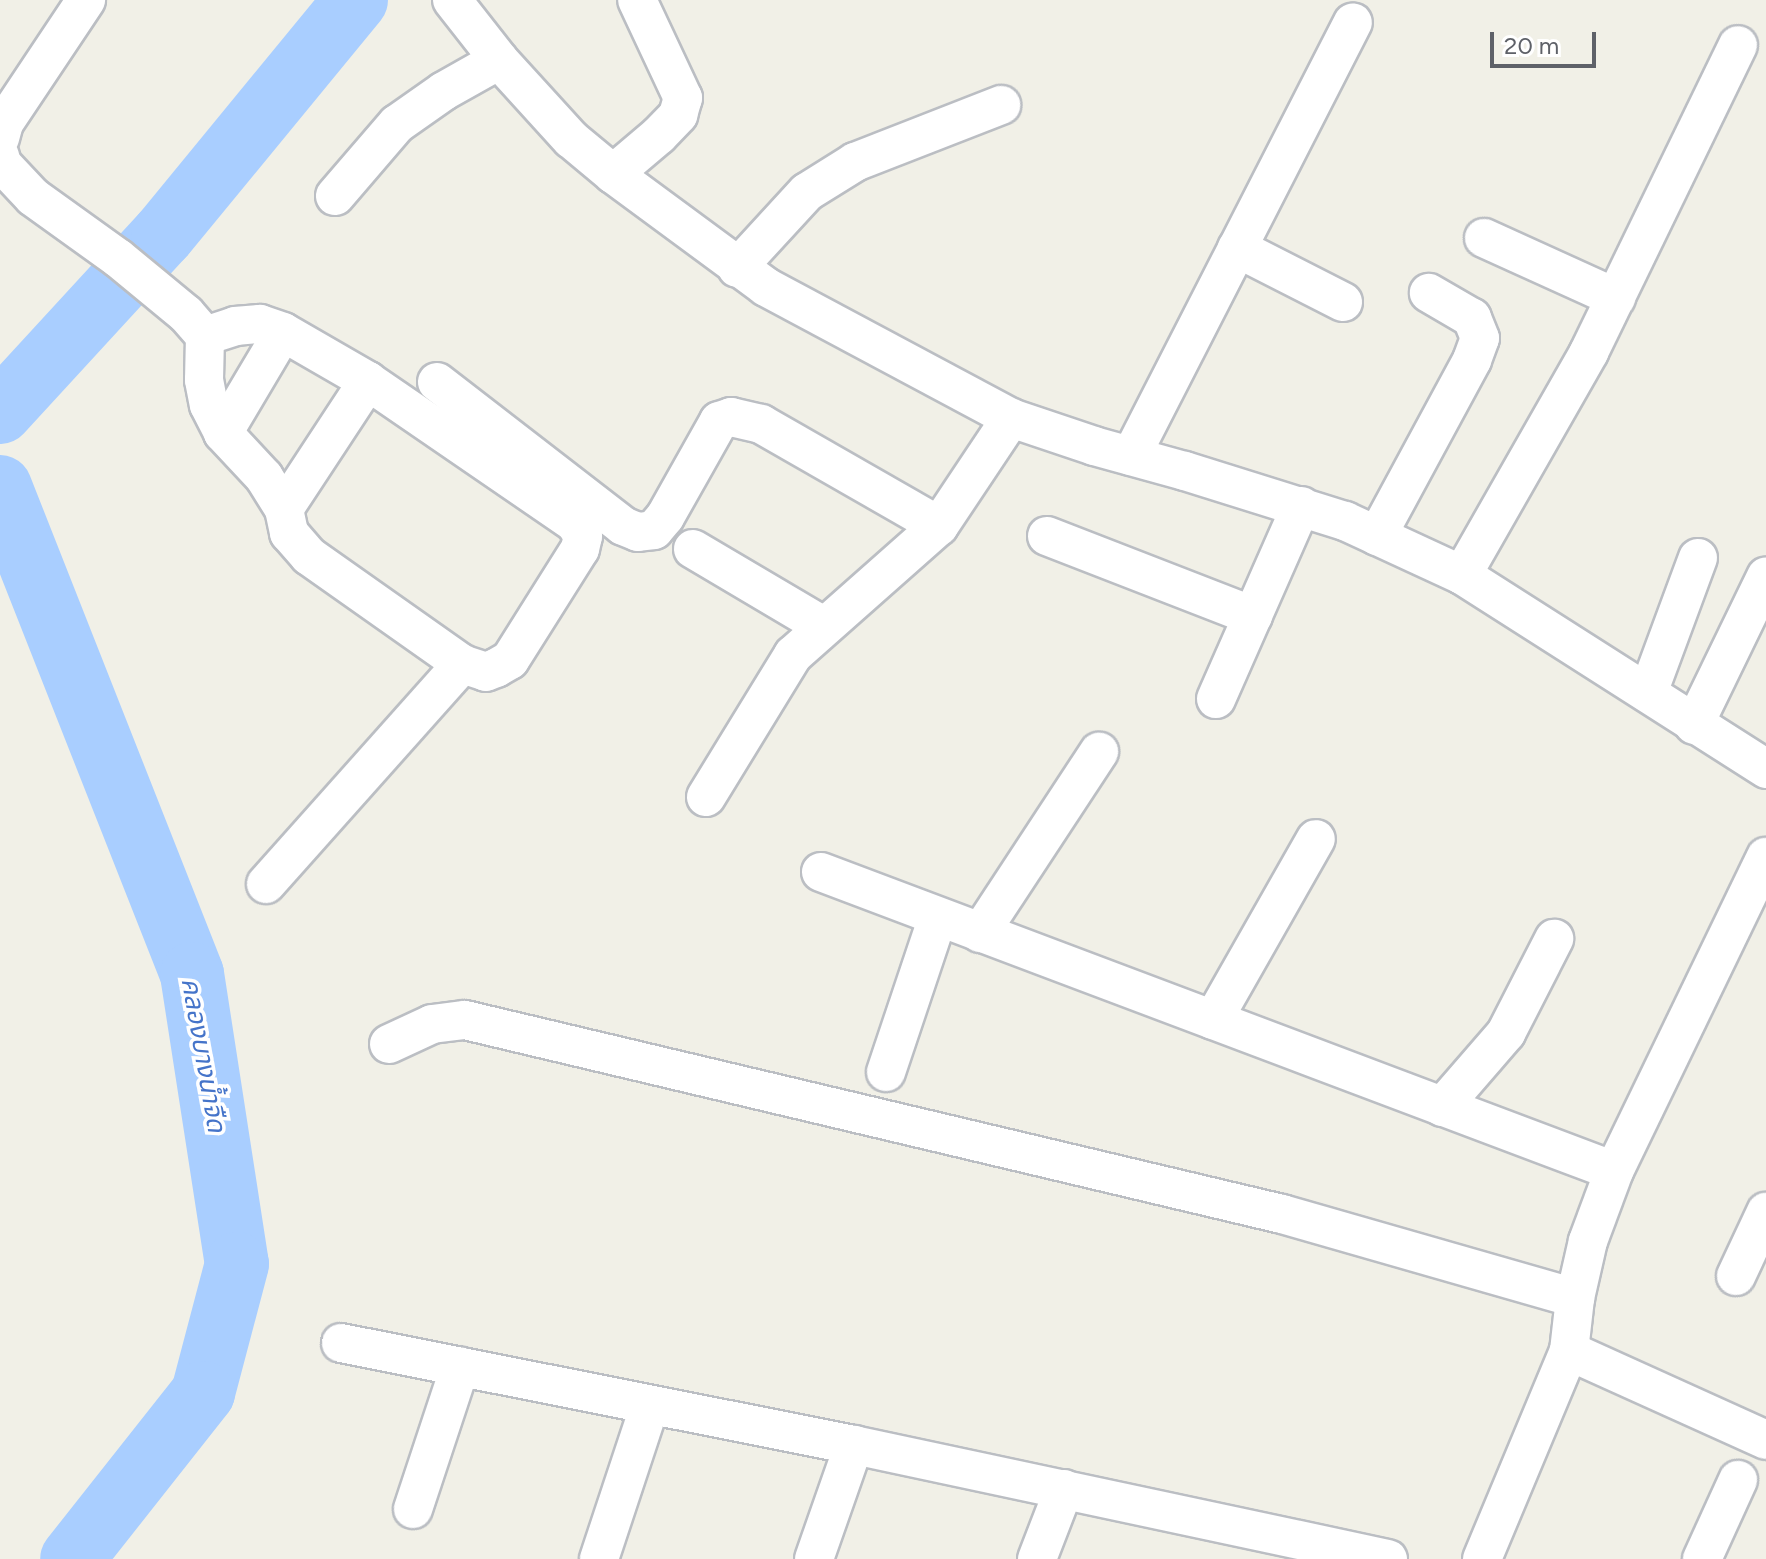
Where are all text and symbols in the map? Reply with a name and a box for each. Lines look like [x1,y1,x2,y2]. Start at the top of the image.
scale bar [1494,16,1600,66]
text: 20 m [1504,31,1559,60]
water label: คลองบางน้ำจืด [174,975,232,1135]

